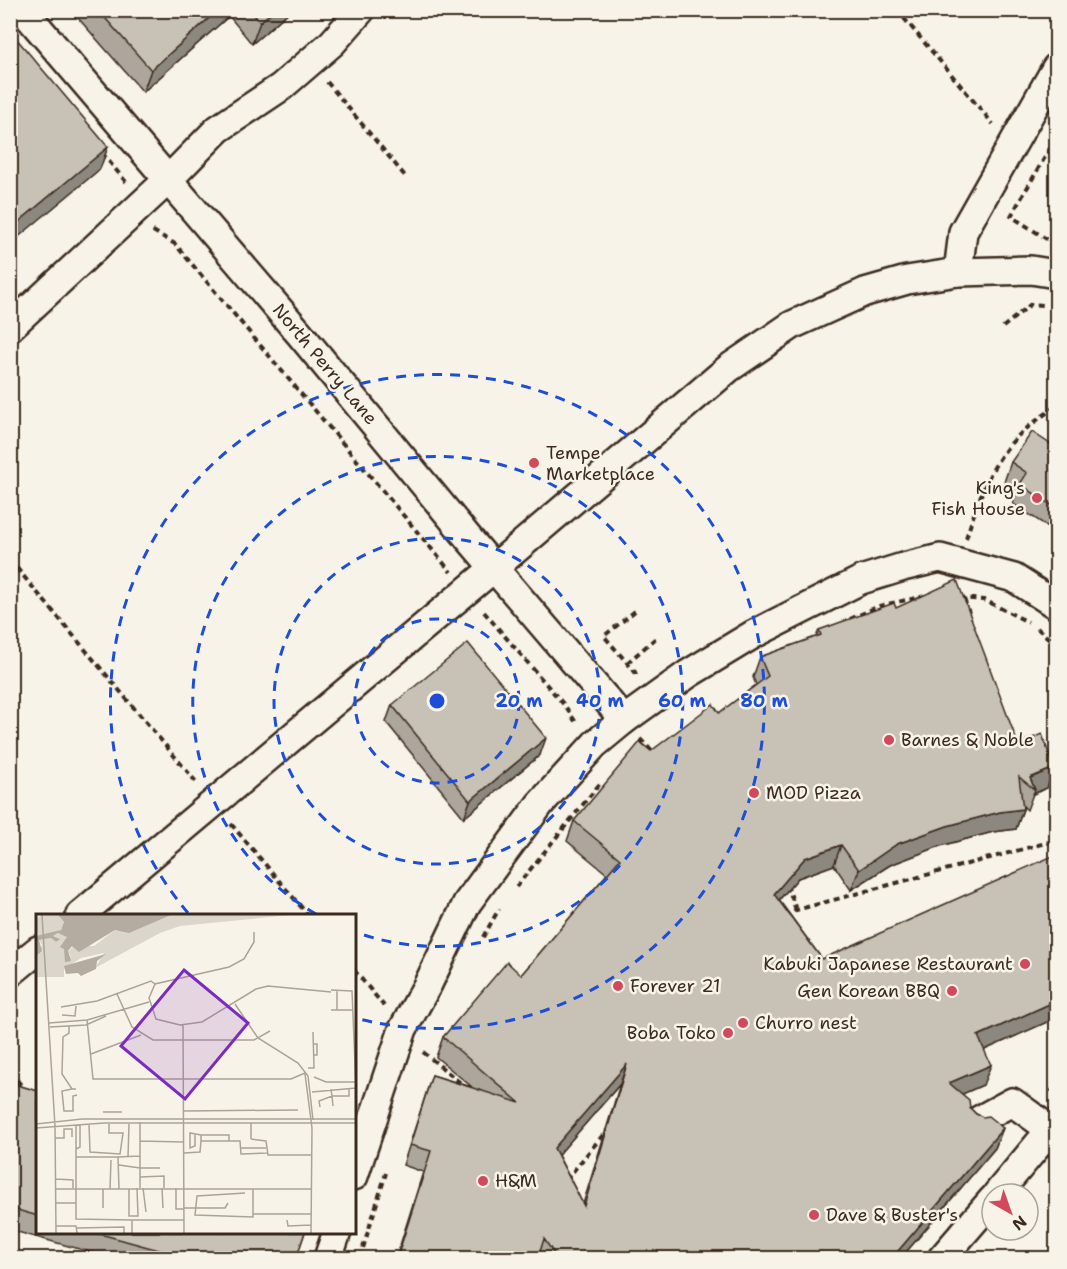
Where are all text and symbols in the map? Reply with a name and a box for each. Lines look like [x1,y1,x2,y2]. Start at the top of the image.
street label: North Perry Lane [267,298,383,430]
place label: Tempe Marketplace [546,441,655,486]
marker: Tempe Marketplace [527,456,541,470]
place label: King's Fish House [931,476,1025,521]
marker: King's Fish House [1030,491,1044,505]
text: 20 m [495,689,543,713]
text: 40 m [576,689,624,713]
text: 60 m [658,689,706,713]
text: 80 m [740,689,788,713]
centre of rings [427,691,447,711]
place label: Barnes & Noble [901,728,1034,752]
marker: Barnes & Noble [882,733,896,747]
place label: MOD Pizza [766,781,861,805]
marker: MOD Pizza [747,786,761,800]
inset map [36,914,356,1233]
place label: Kabuki Japanese Restaurant [763,952,1013,976]
marker: Kabuki Japanese Restaurant [1018,957,1032,971]
place label: Forever 21 [630,974,720,998]
marker: Forever 21 [611,979,625,993]
place label: Gen Korean BBQ [797,979,940,1003]
marker: Gen Korean BBQ [945,984,959,998]
place label: Churro nest [755,1011,857,1035]
marker: Churro nest [736,1016,750,1030]
place label: Boba Toko [627,1021,716,1045]
marker: Boba Toko [721,1026,735,1040]
place label: H&M [495,1169,537,1193]
marker: H&M [476,1174,490,1188]
north arrow [980,1182,1040,1242]
place label: Dave & Buster's [826,1203,958,1227]
marker: Dave & Buster's [807,1208,821,1222]
text: N [1008,1211,1031,1235]

